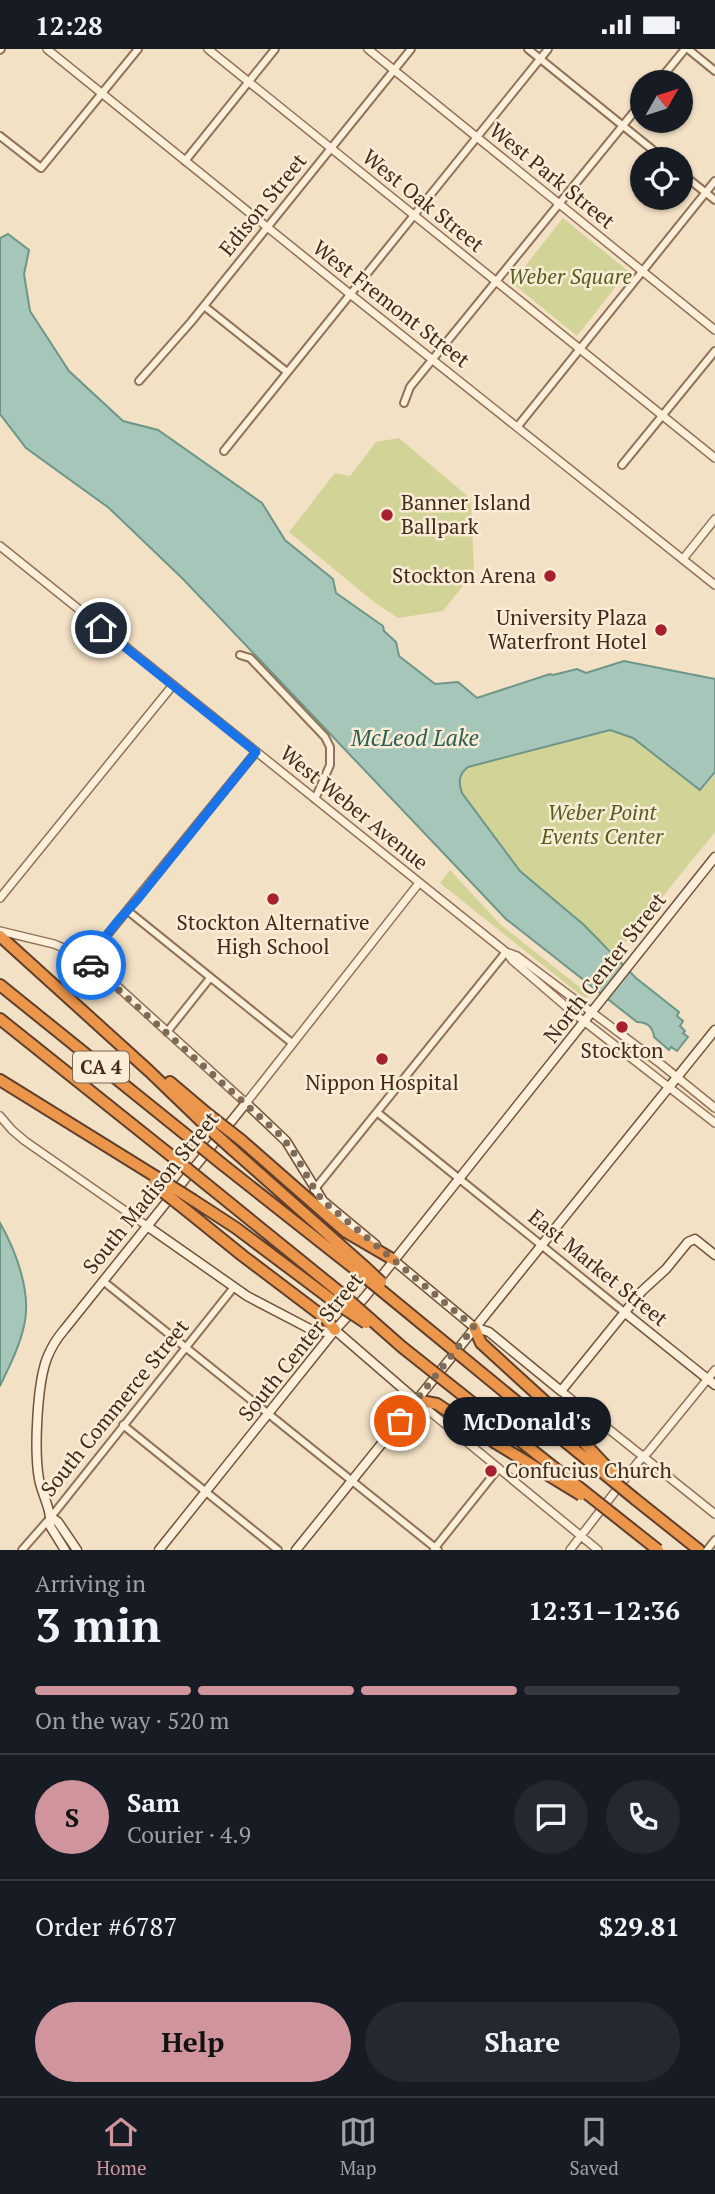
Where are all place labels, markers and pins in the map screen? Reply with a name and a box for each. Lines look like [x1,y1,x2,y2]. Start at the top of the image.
place label: Banner Island Ballpark [401,488,531,540]
marker: Banner Island Ballpark [379,507,395,523]
place label: Stockton Arena [392,561,536,589]
marker: Stockton Arena [542,568,558,584]
pin [71,598,131,658]
place label: University Plaza Waterfront Hotel [488,603,647,655]
marker: University Plaza Waterfront Hotel [653,622,669,638]
marker: Stockton Alternative High School [265,891,281,907]
place label: Stockton Alternative High School [177,908,369,960]
marker: Stockton [614,1019,630,1035]
place label: Stockton [580,1036,664,1064]
marker: Nippon Hospital [374,1051,390,1067]
place label: Nippon Hospital [305,1068,459,1096]
pin [370,1391,430,1451]
callout: McDonald's [442,1397,610,1445]
place label: Confucius Church [505,1456,672,1484]
marker: Confucius Church [483,1463,499,1479]

